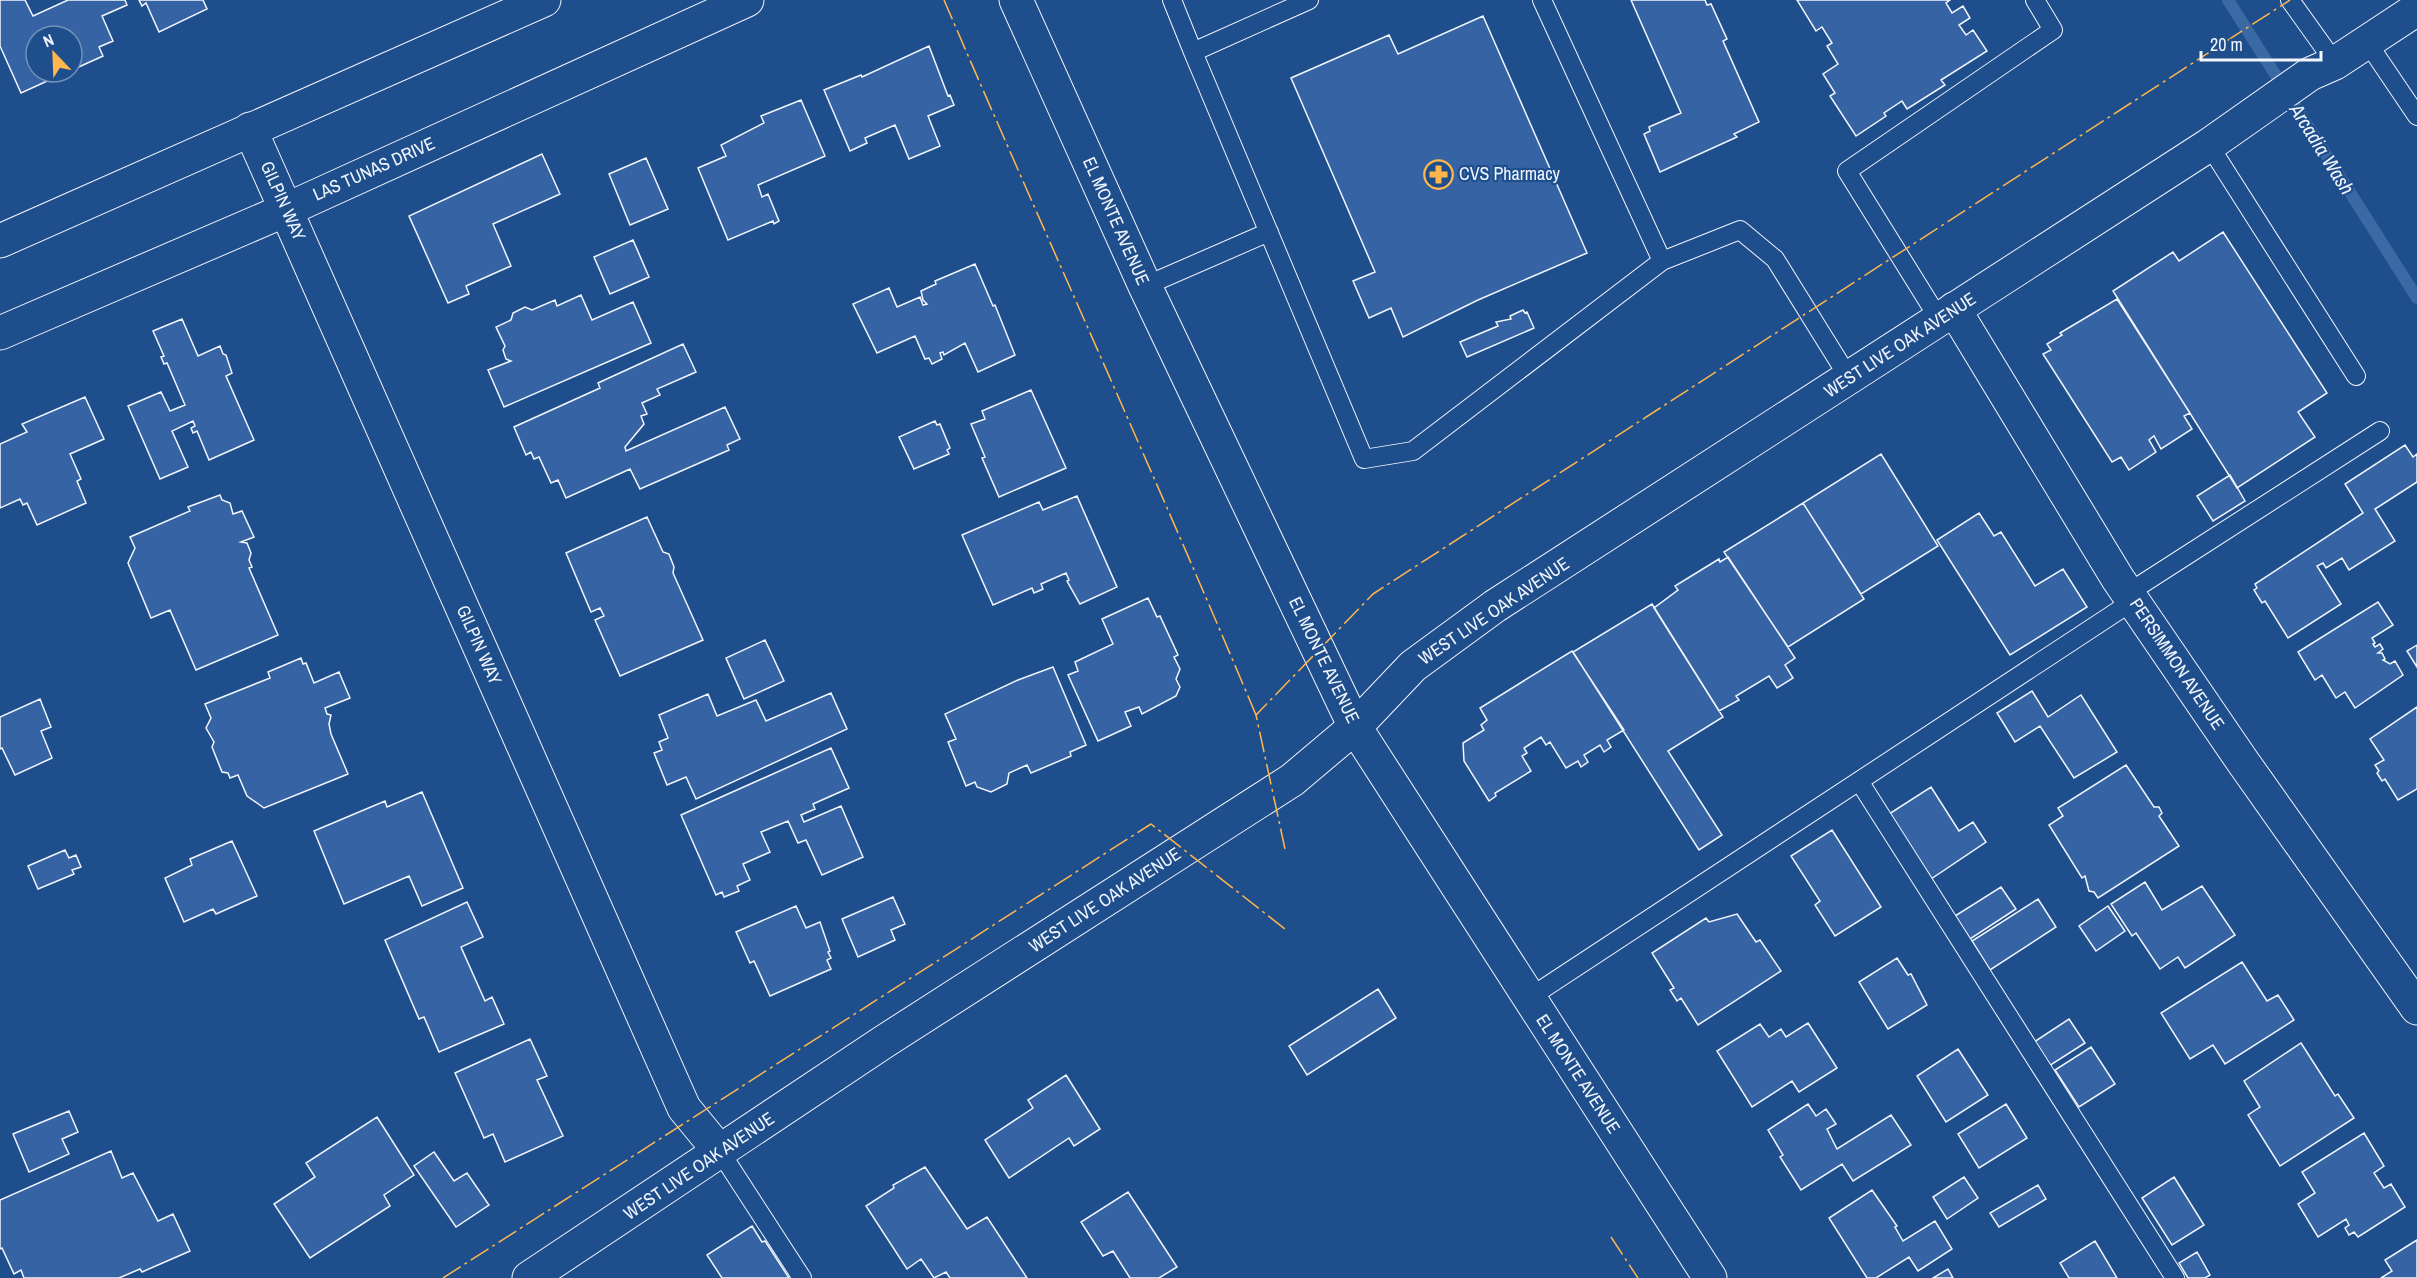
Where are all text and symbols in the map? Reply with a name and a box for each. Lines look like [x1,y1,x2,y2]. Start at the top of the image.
north arrow [24,24,84,84]
scale bar [2201,24,2321,62]
text: N [39,28,57,52]
text: 20 m [2210,32,2243,57]
water label: Arcadia Wash [2283,97,2361,199]
street label: LAS TUNAS DRIVE [309,130,439,207]
street label: EL MONTE AVENUE [1077,153,1156,289]
street label: GILPIN WAY [255,157,312,245]
pharmacy icon: CVS Pharmacy [1422,158,1454,190]
place label: CVS Pharmacy [1459,161,1561,186]
street label: WEST LIVE OAK AVENUE [1819,286,1981,403]
street label: WEST LIVE OAK AVENUE [1413,551,1574,670]
street label: EL MONTE AVENUE [1283,592,1366,727]
street label: PERSIMMON AVENUE [2124,593,2231,735]
street label: GILPIN WAY [451,601,508,689]
street label: WEST LIVE OAK AVENUE [1024,841,1186,958]
street label: EL MONTE AVENUE [1530,1009,1626,1138]
street label: WEST LIVE OAK AVENUE [618,1106,779,1225]

